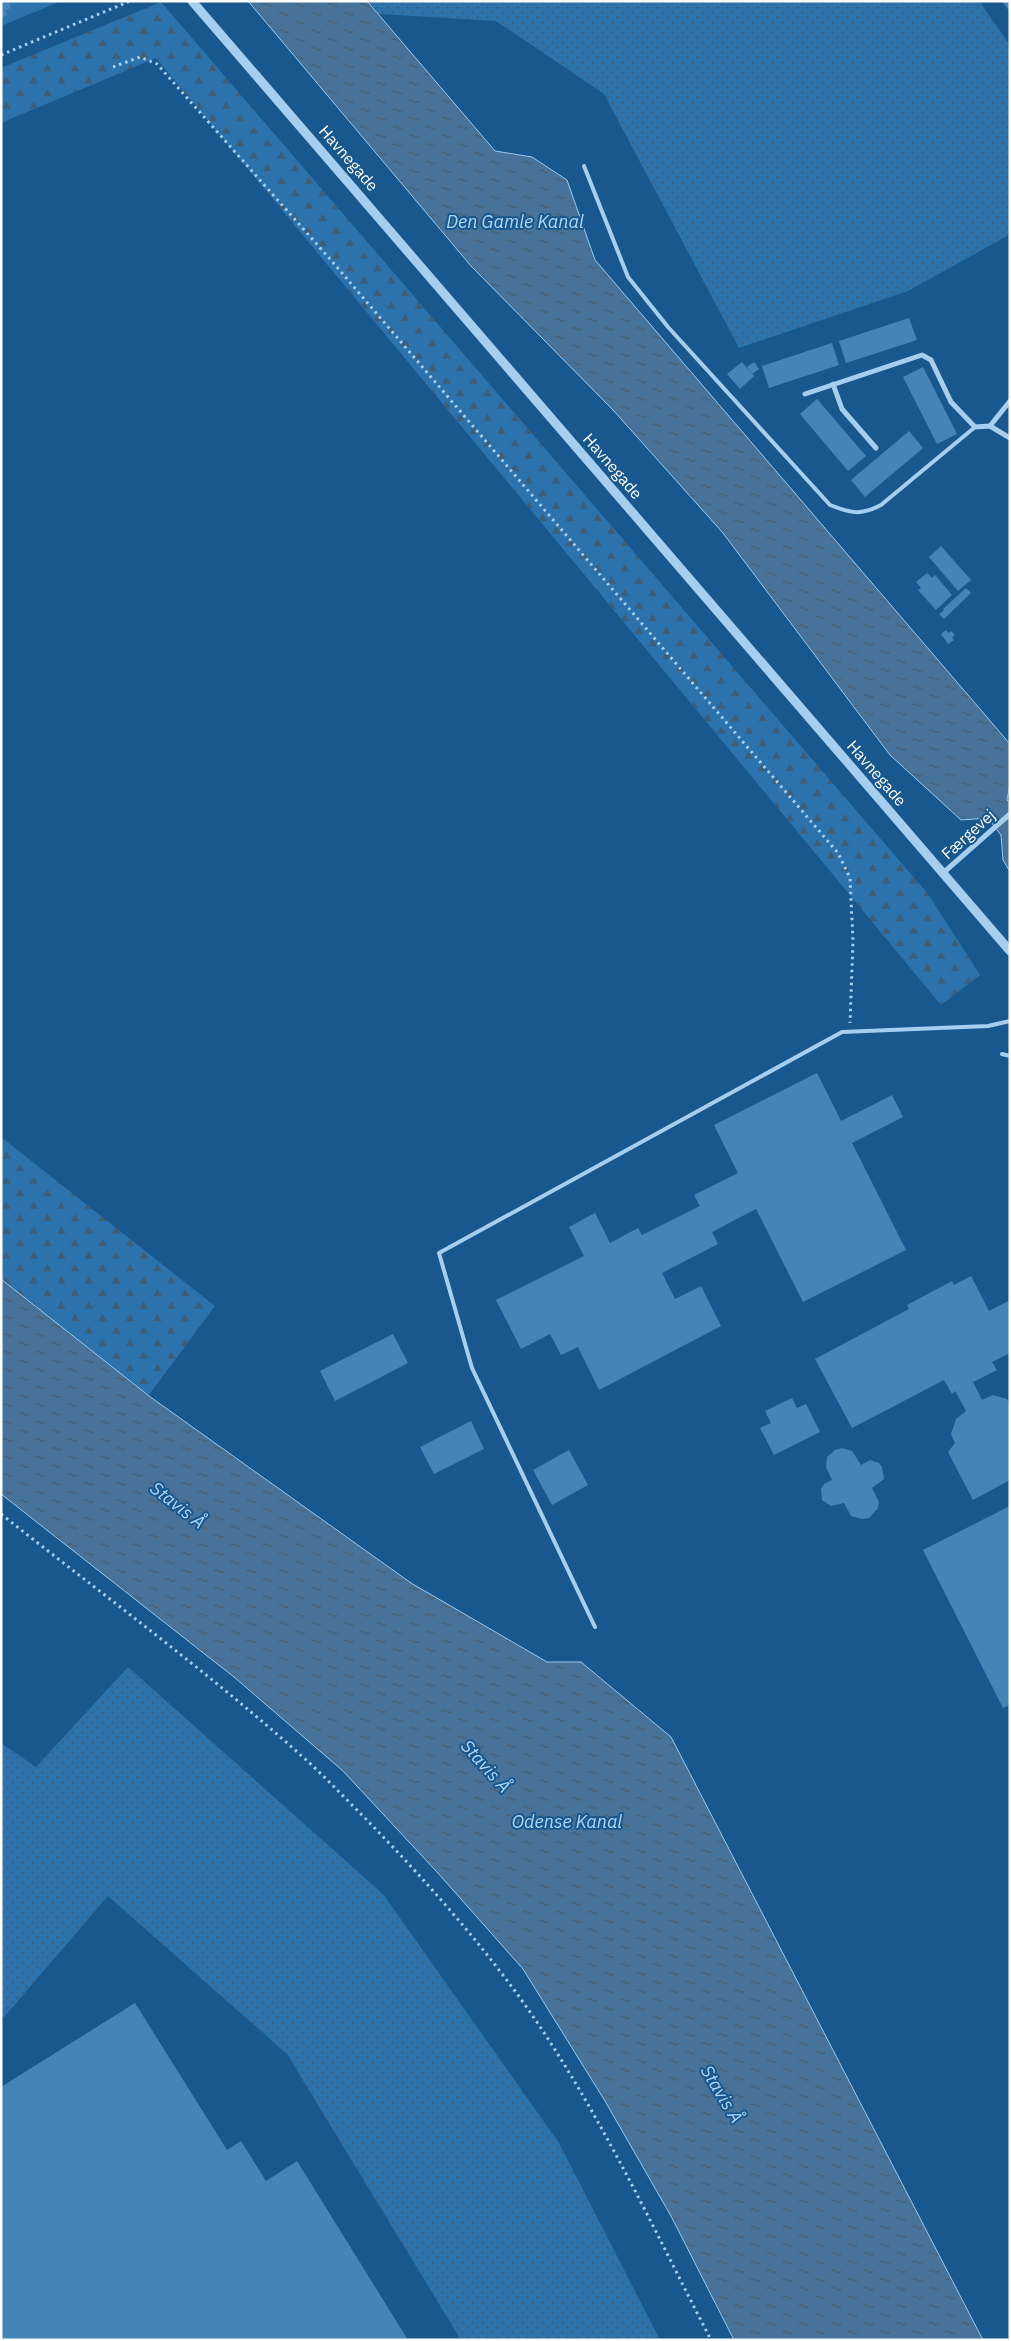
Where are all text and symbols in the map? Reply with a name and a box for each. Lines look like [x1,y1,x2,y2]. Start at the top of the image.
street label: Havnegade [315,121,383,195]
water label: Den Gamle Kanal [446,210,584,233]
street label: Havnegade [579,429,647,503]
street label: Havnegade [843,736,911,810]
street label: Færgevej [937,805,999,863]
water label: Stavis Å [146,1476,211,1534]
water label: Stavis Å [456,1734,517,1797]
water label: Odense Kanal [512,1810,622,1833]
water label: Stavis Å [696,2060,749,2127]

